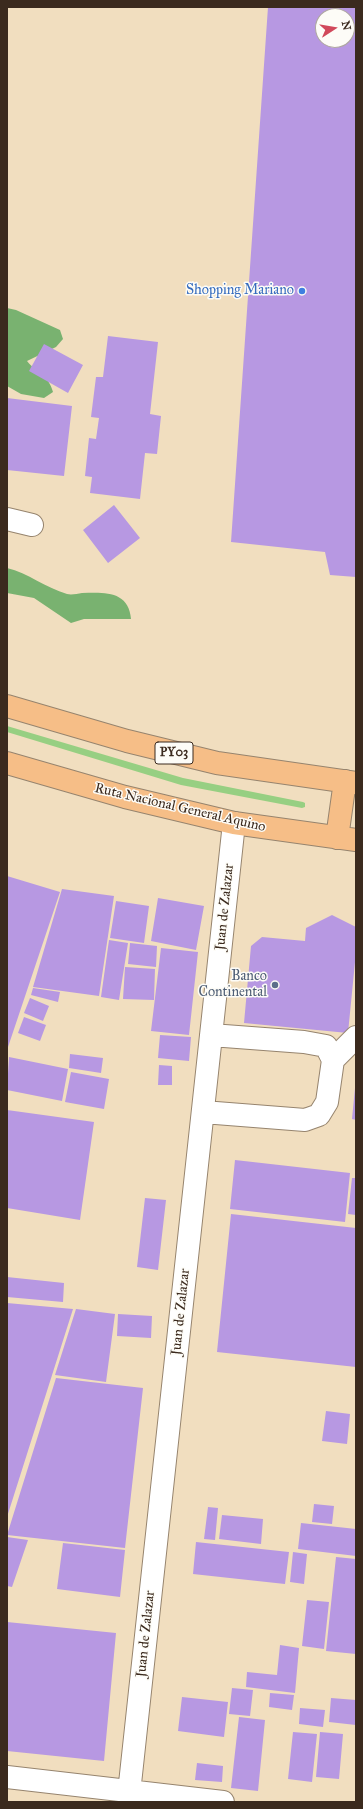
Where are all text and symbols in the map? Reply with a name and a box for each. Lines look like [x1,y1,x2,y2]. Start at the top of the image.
north arrow [315,8,355,48]
text: N [339,20,354,32]
place label: Shopping Mariano [186,283,294,299]
marker: Shopping Mariano [297,286,307,296]
road number: PY03 [155,742,193,764]
street label: Ruta Nacional General Aquino [93,780,267,836]
street label: Juan de Zalazar [212,863,238,951]
place label: Banco Continental [198,969,267,1002]
marker: Banco Continental [270,980,280,990]
street label: Juan de Zalazar [168,1268,194,1356]
street label: Juan de Zalazar [133,1590,159,1678]

